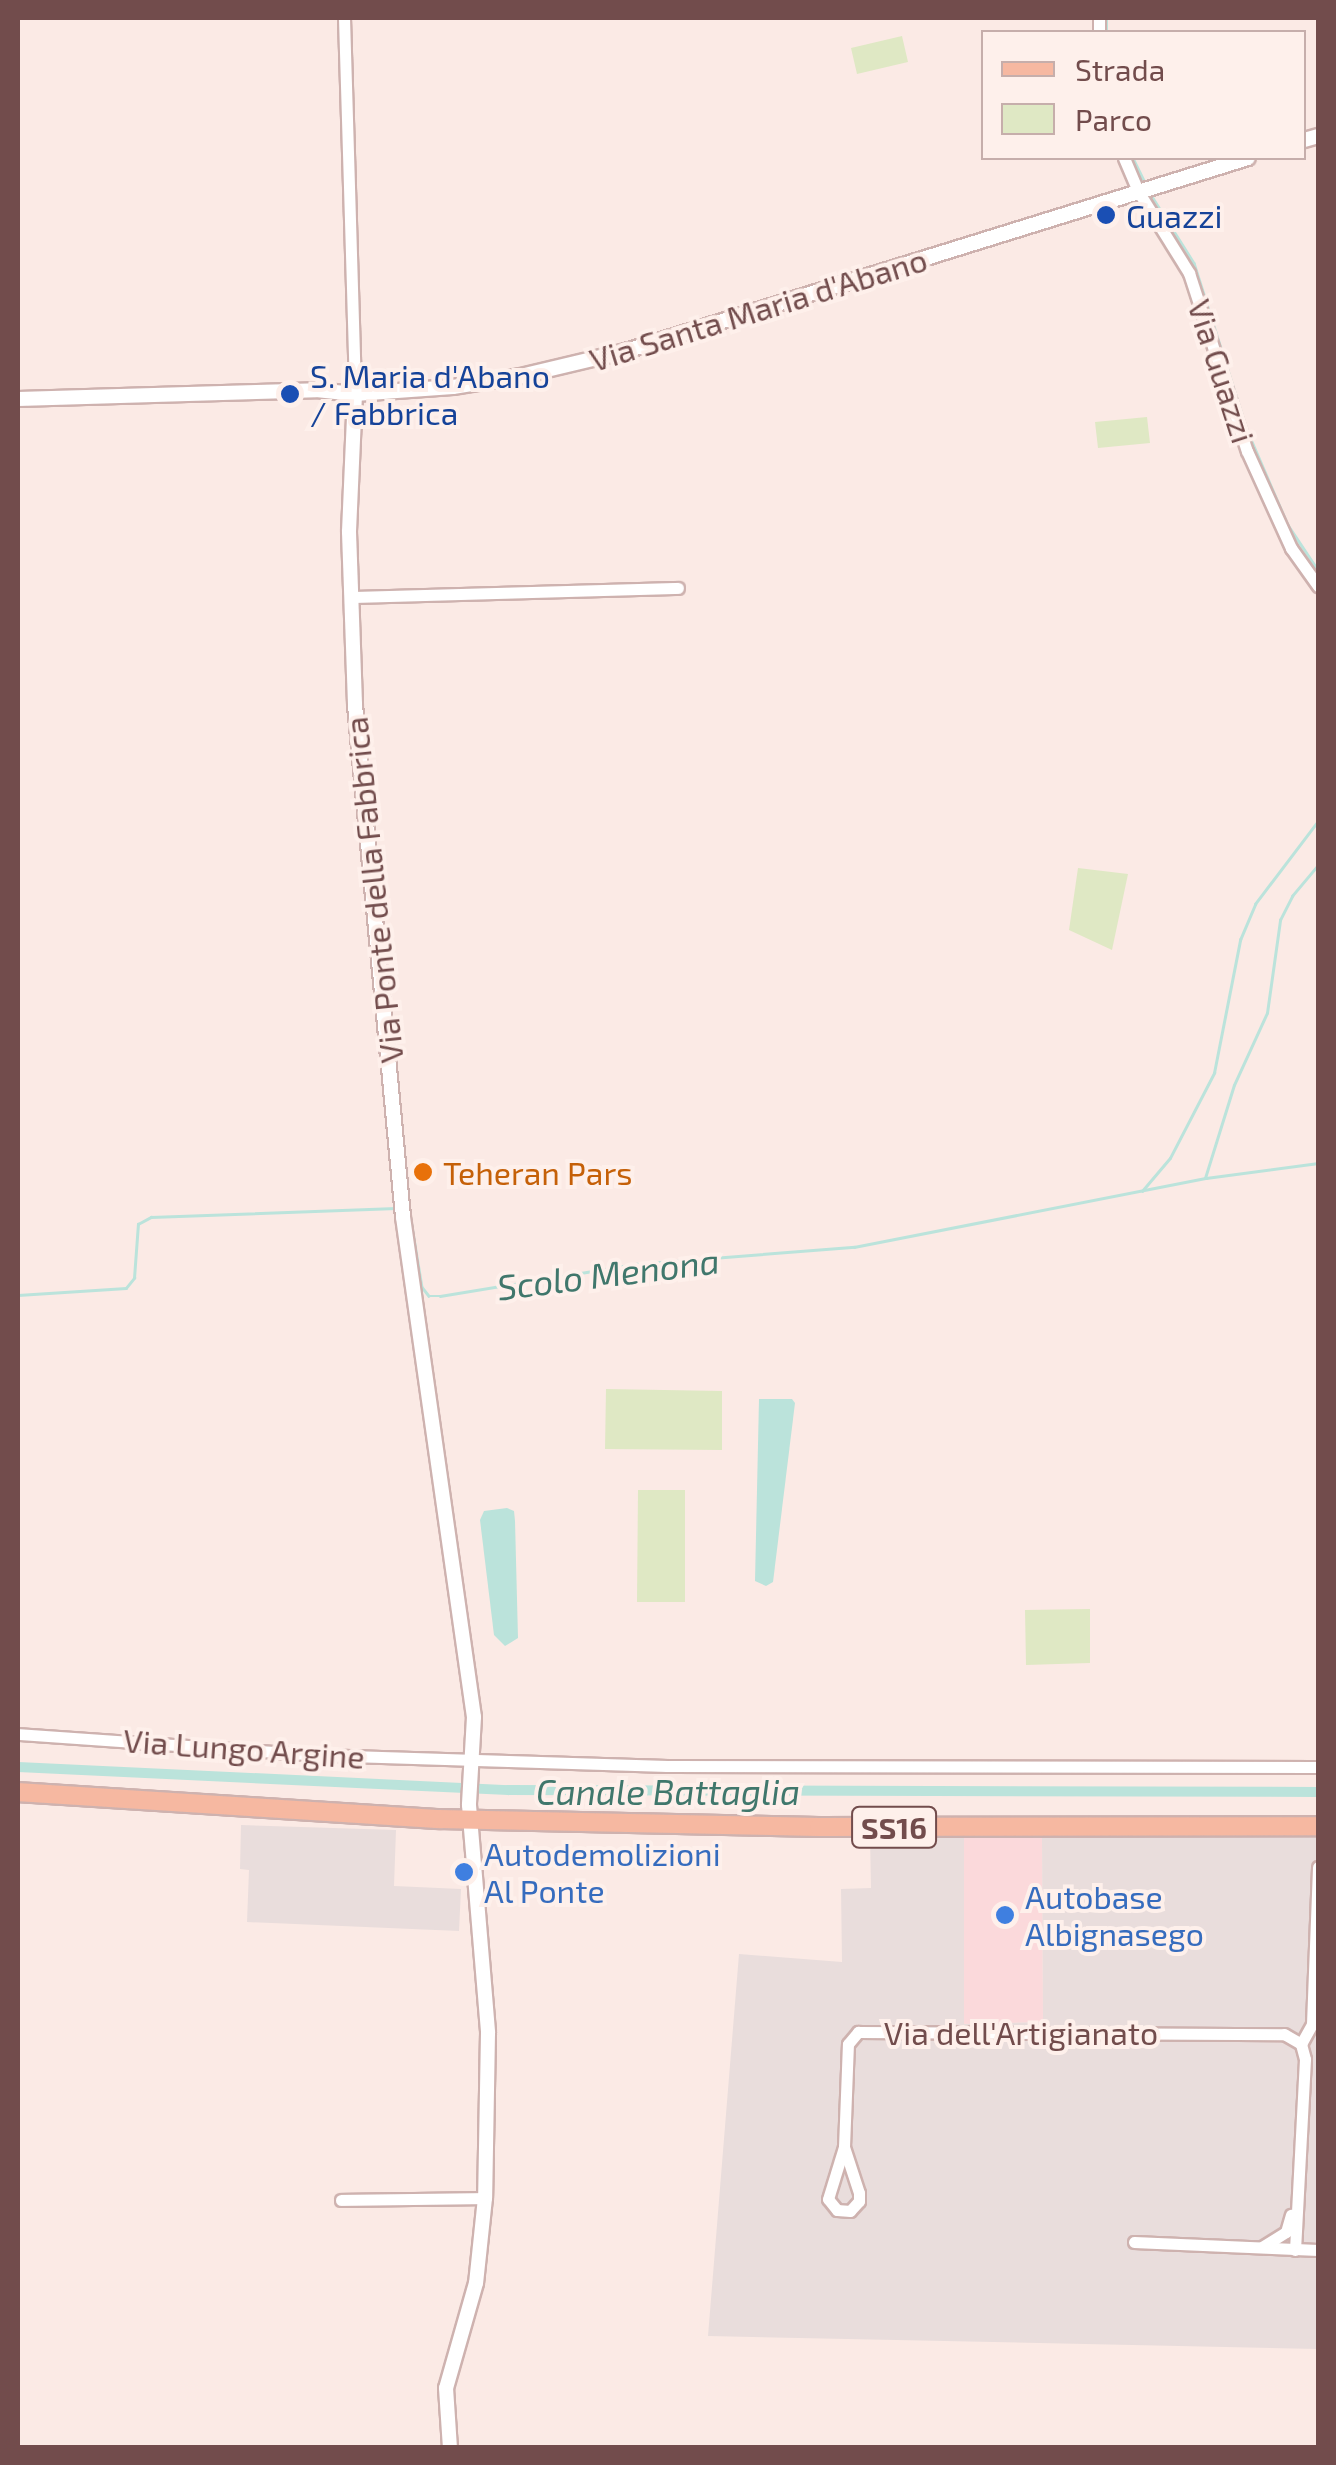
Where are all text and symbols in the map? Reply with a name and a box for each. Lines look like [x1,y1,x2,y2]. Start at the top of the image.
legend [981,30,1306,160]
text: Strada [1075,51,1165,87]
text: Parco [1075,101,1152,137]
place label: Guazzi [1126,196,1222,234]
marker: Guazzi [1095,204,1117,226]
street label: Via Santa Maria d'Abano [585,239,931,379]
street label: Via Guazzi [1181,294,1263,448]
place label: S. Maria d'Abano / Fabbrica [310,357,550,432]
marker: S. Maria d'Abano / Fabbrica [279,383,301,405]
street label: Via Ponte della Fabbrica [336,715,410,1065]
place label: Teheran Pars [443,1153,633,1191]
marker: Teheran Pars [412,1161,434,1183]
water label: Scolo Menona [495,1239,721,1307]
street label: Via Lungo Argine [122,1720,366,1776]
water label: Canale Battaglia [536,1770,800,1812]
road number: SS16 [849,1802,939,1852]
place label: Autodemolizioni Al Ponte [484,1835,721,1910]
marker: Autodemolizioni Al Ponte [453,1861,475,1883]
place label: Autobase Albignasego [1025,1878,1204,1953]
marker: Autobase Albignasego [994,1904,1016,1926]
street label: Via dell'Artigianato [884,2013,1158,2051]

